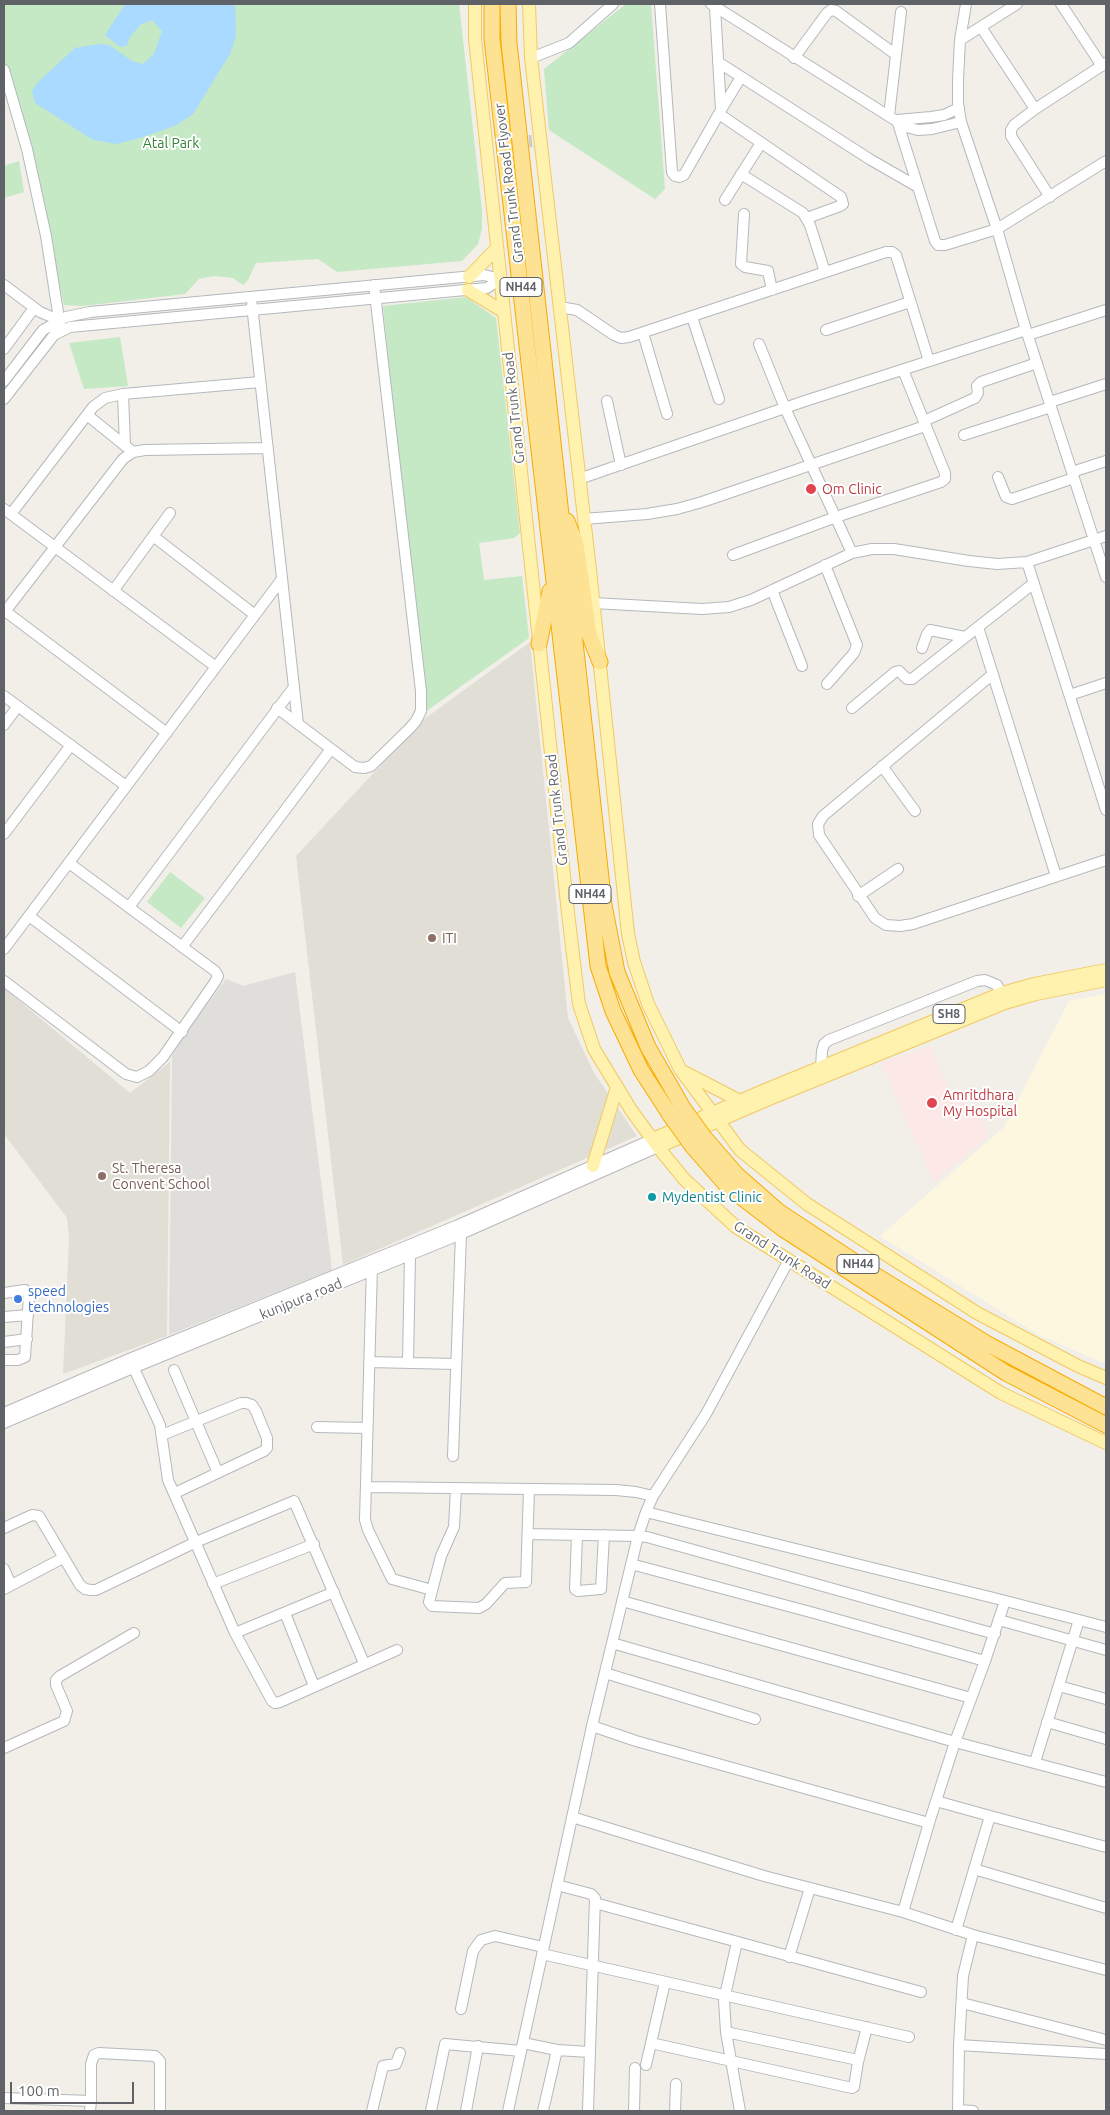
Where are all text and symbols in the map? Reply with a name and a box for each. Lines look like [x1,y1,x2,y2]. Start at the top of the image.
street label: Grand Trunk Road Flyover [491,102,527,264]
park label: Atal Park [143,135,199,151]
road number: NH44 [500,278,542,296]
street label: Grand Trunk Road [500,351,528,465]
place label: Om Clinic [822,481,882,497]
marker: Om Clinic [804,482,818,496]
street label: Grand Trunk Road [543,753,571,867]
road number: NH44 [569,884,611,904]
place label: ITI [442,930,457,946]
marker: ITI [426,932,438,944]
road number: SH8 [933,1004,965,1024]
place label: Amritdhara My Hospital [943,1087,1017,1120]
marker: Amritdhara My Hospital [925,1096,939,1110]
place label: St. Theresa Convent School [112,1160,210,1192]
marker: St. Theresa Convent School [96,1170,108,1182]
place label: Mydentist Clinic [662,1189,762,1205]
marker: Mydentist Clinic [646,1191,658,1203]
street label: Grand Trunk Road [730,1217,834,1293]
road number: NH44 [837,1254,879,1274]
street label: kunjpura road [257,1275,345,1323]
place label: speed technologies [28,1283,109,1315]
marker: speed technologies [12,1293,24,1305]
scale bar [12,2072,136,2104]
text: 100 m [18,2082,60,2099]

